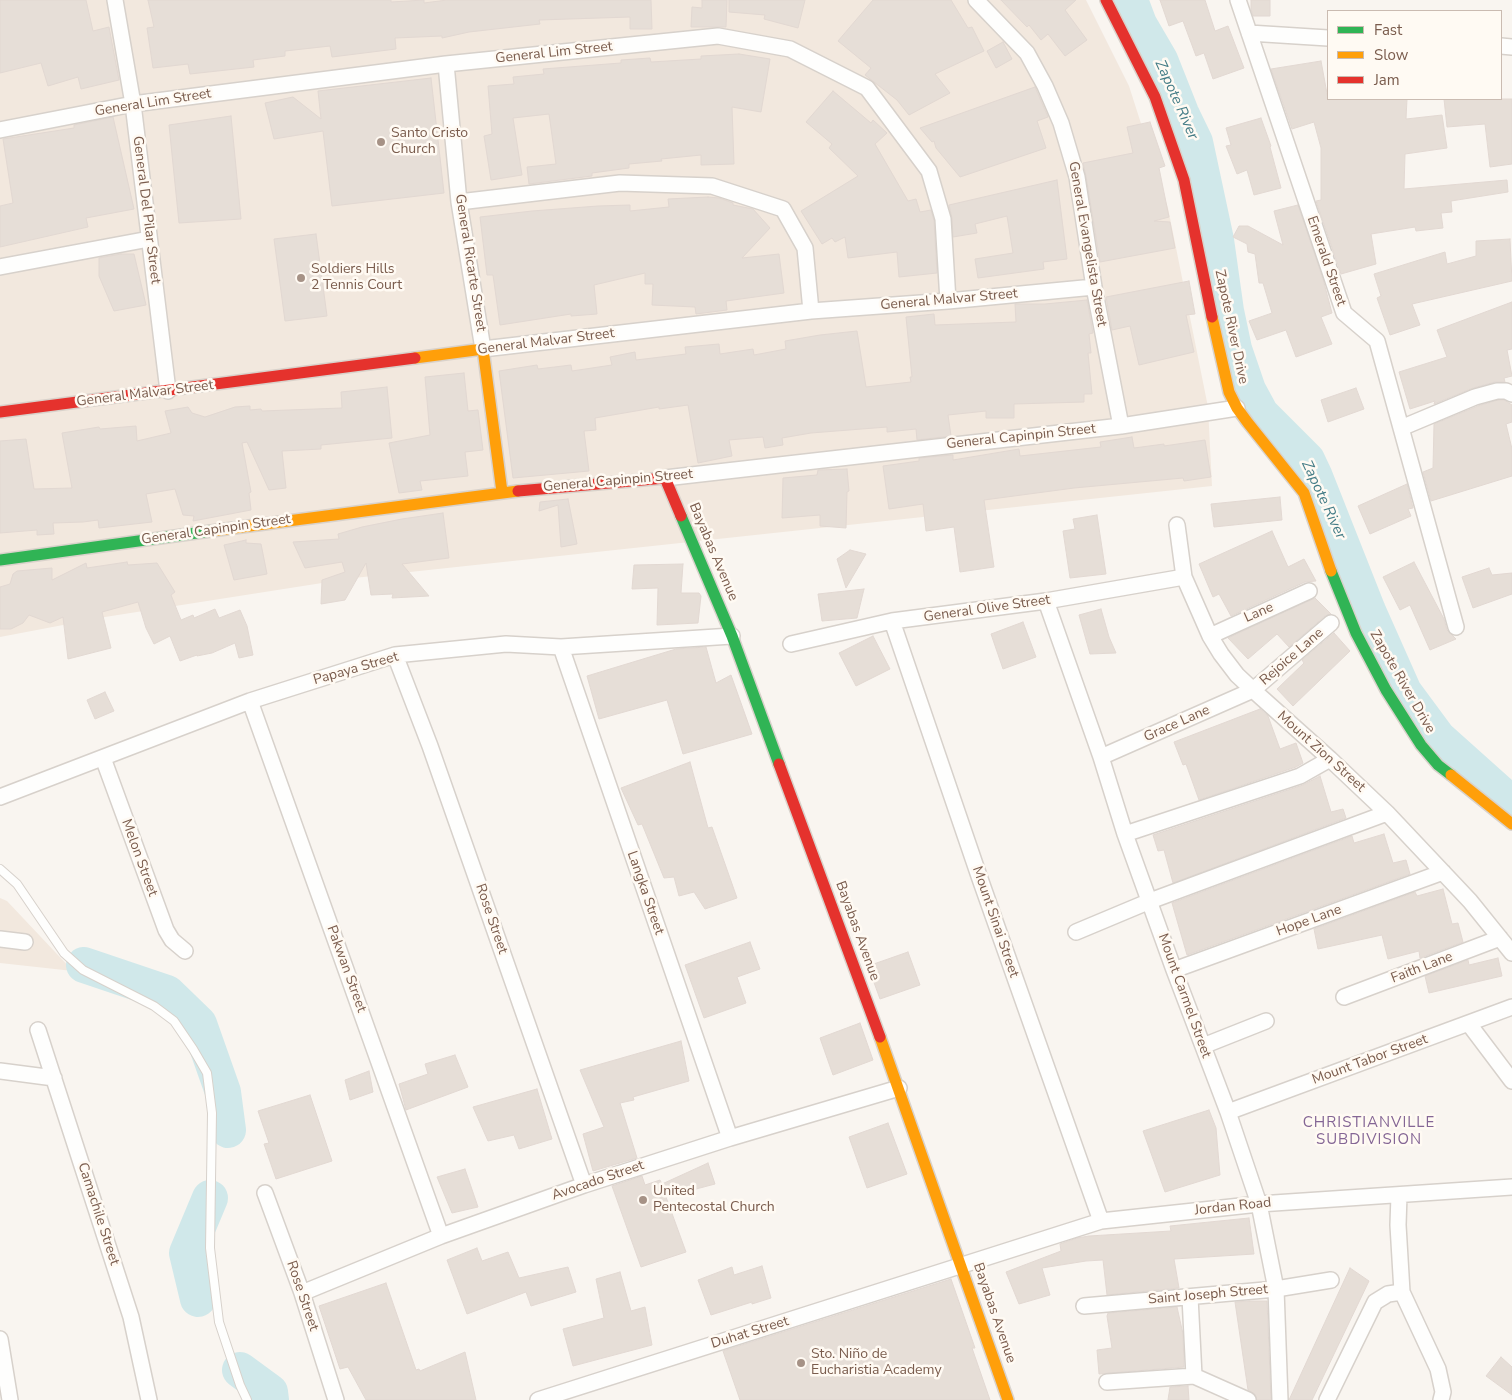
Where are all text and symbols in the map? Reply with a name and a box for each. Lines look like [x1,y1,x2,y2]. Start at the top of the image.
legend [1327,10,1502,100]
text: Fast [1374,20,1402,40]
street label: General Lim Street [495,38,613,68]
text: Slow [1374,45,1408,65]
water label: Zapote River [1150,57,1202,143]
text: Jam [1374,70,1400,90]
street label: General Lim Street [94,85,212,121]
place label: Santo Cristo Church [391,126,468,158]
street label: General Del Pilar Street [129,135,163,285]
marker: Santo Cristo Church [375,136,387,148]
street label: General Evangelista Street [1064,160,1110,328]
street label: General Ricarte Street [451,193,489,333]
street label: Emerald Street [1303,214,1349,308]
place label: Soldiers Hills 2 Tennis Court [311,262,402,294]
street label: Zapote River Drive [1211,268,1251,386]
marker: Soldiers Hills 2 Tennis Court [295,272,307,284]
street label: General Malvar Street [880,286,1018,314]
street label: General Malvar Street [477,325,615,359]
street label: General Malvar Street [76,377,214,411]
street label: General Capinpin Street [945,421,1097,453]
water label: Zapote River [1297,458,1349,542]
street label: General Capinpin Street [542,466,694,496]
street label: Bayabas Avenue [685,500,741,604]
street label: General Capinpin Street [140,511,292,549]
street label: General Olive Street [923,592,1051,626]
street label: Lane [1242,599,1276,627]
street label: Rejoice Lane [1257,625,1327,689]
street label: Zapote River Drive [1366,627,1438,737]
street label: Papaya Street [312,649,400,689]
street label: Grace Lane [1141,702,1213,746]
street label: Mount Zion Street [1273,708,1369,796]
street label: Melon Street [117,817,161,899]
street label: Langka Street [623,849,667,937]
street label: Mount Sinai Street [968,864,1022,980]
street label: Bayabas Avenue [831,879,883,983]
street label: Rose Street [471,882,511,956]
street label: Hope Lane [1274,901,1344,941]
street label: Pakwan Street [322,923,370,1015]
street label: Mount Carmel Street [1154,932,1214,1060]
street label: Faith Lane [1389,949,1455,987]
street label: Mount Tabor Street [1310,1031,1430,1089]
district label: CHRISTIANVILLE SUBDIVISION [1301,1114,1437,1149]
street label: Avocado Street [550,1157,646,1205]
street label: Camachile Street [73,1161,123,1267]
place label: United Pentecostal Church [653,1184,775,1216]
marker: United Pentecostal Church [637,1194,649,1206]
street label: Jordan Road [1194,1195,1272,1219]
street label: Rose Street [282,1259,322,1333]
street label: Bayabas Avenue [969,1261,1019,1365]
street label: Saint Joseph Street [1147,1281,1269,1309]
street label: Duhat Street [709,1313,791,1353]
place label: Sto. Niño de Eucharistia Academy [811,1347,942,1380]
marker: Sto. Niño de Eucharistia Academy [795,1357,807,1369]

